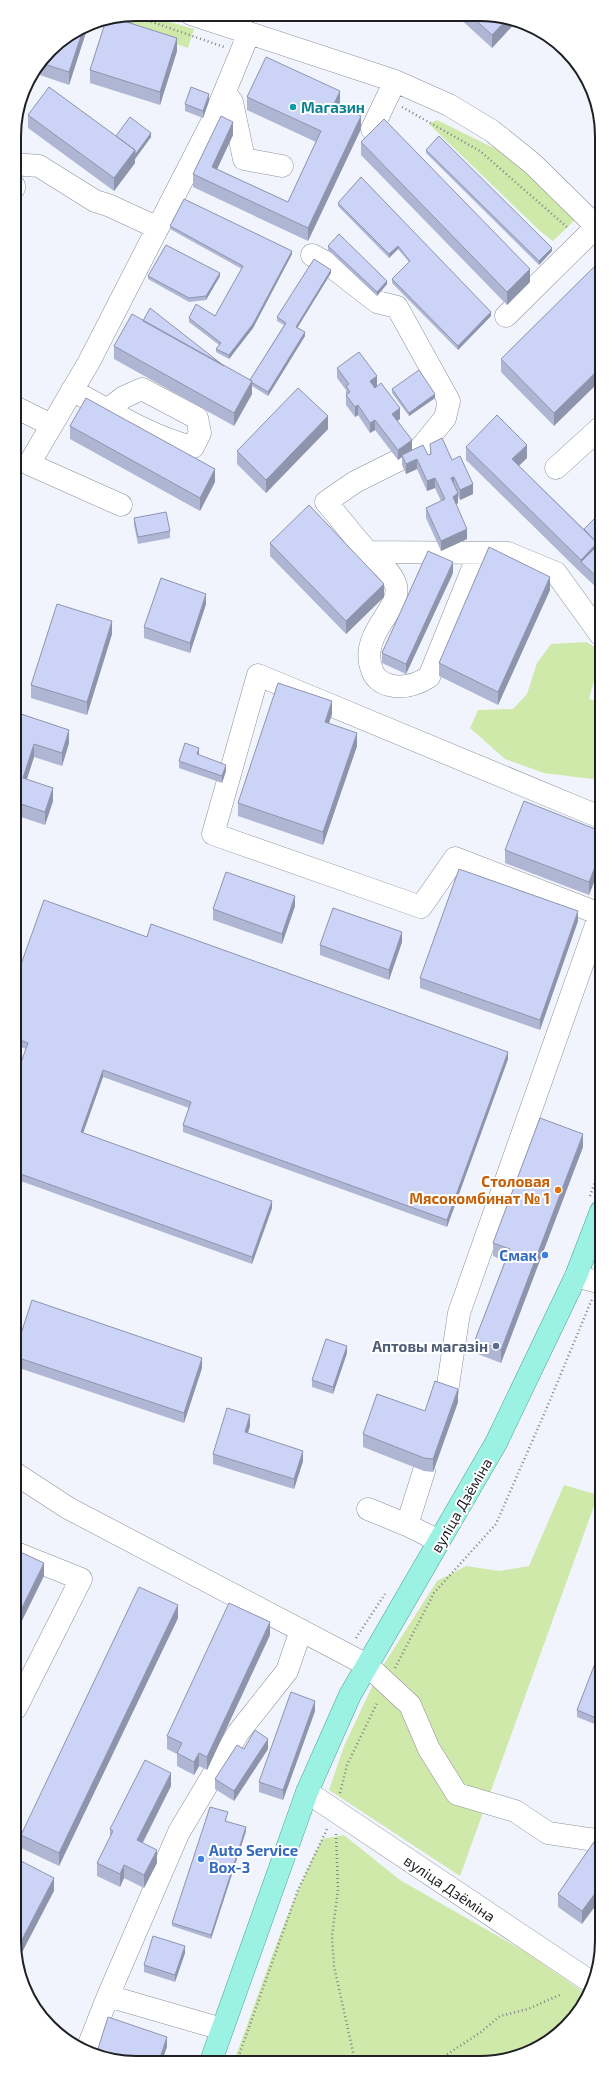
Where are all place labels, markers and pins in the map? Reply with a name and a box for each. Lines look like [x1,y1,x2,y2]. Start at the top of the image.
place label: Магазин [301,98,365,116]
marker: Магазин [288,102,298,112]
place label: Столовая Мясокомбинат № 1 [409,1172,550,1207]
marker: Столовая Мясокомбинат № 1 [553,1185,563,1195]
place label: Смак [499,1246,538,1264]
marker: Смак [540,1250,550,1260]
place label: Аптовы магазін [372,1337,488,1355]
marker: Аптовы магазін [491,1341,501,1351]
place label: Auto Service Box-3 [209,1841,298,1876]
marker: Auto Service Box-3 [196,1854,206,1864]

